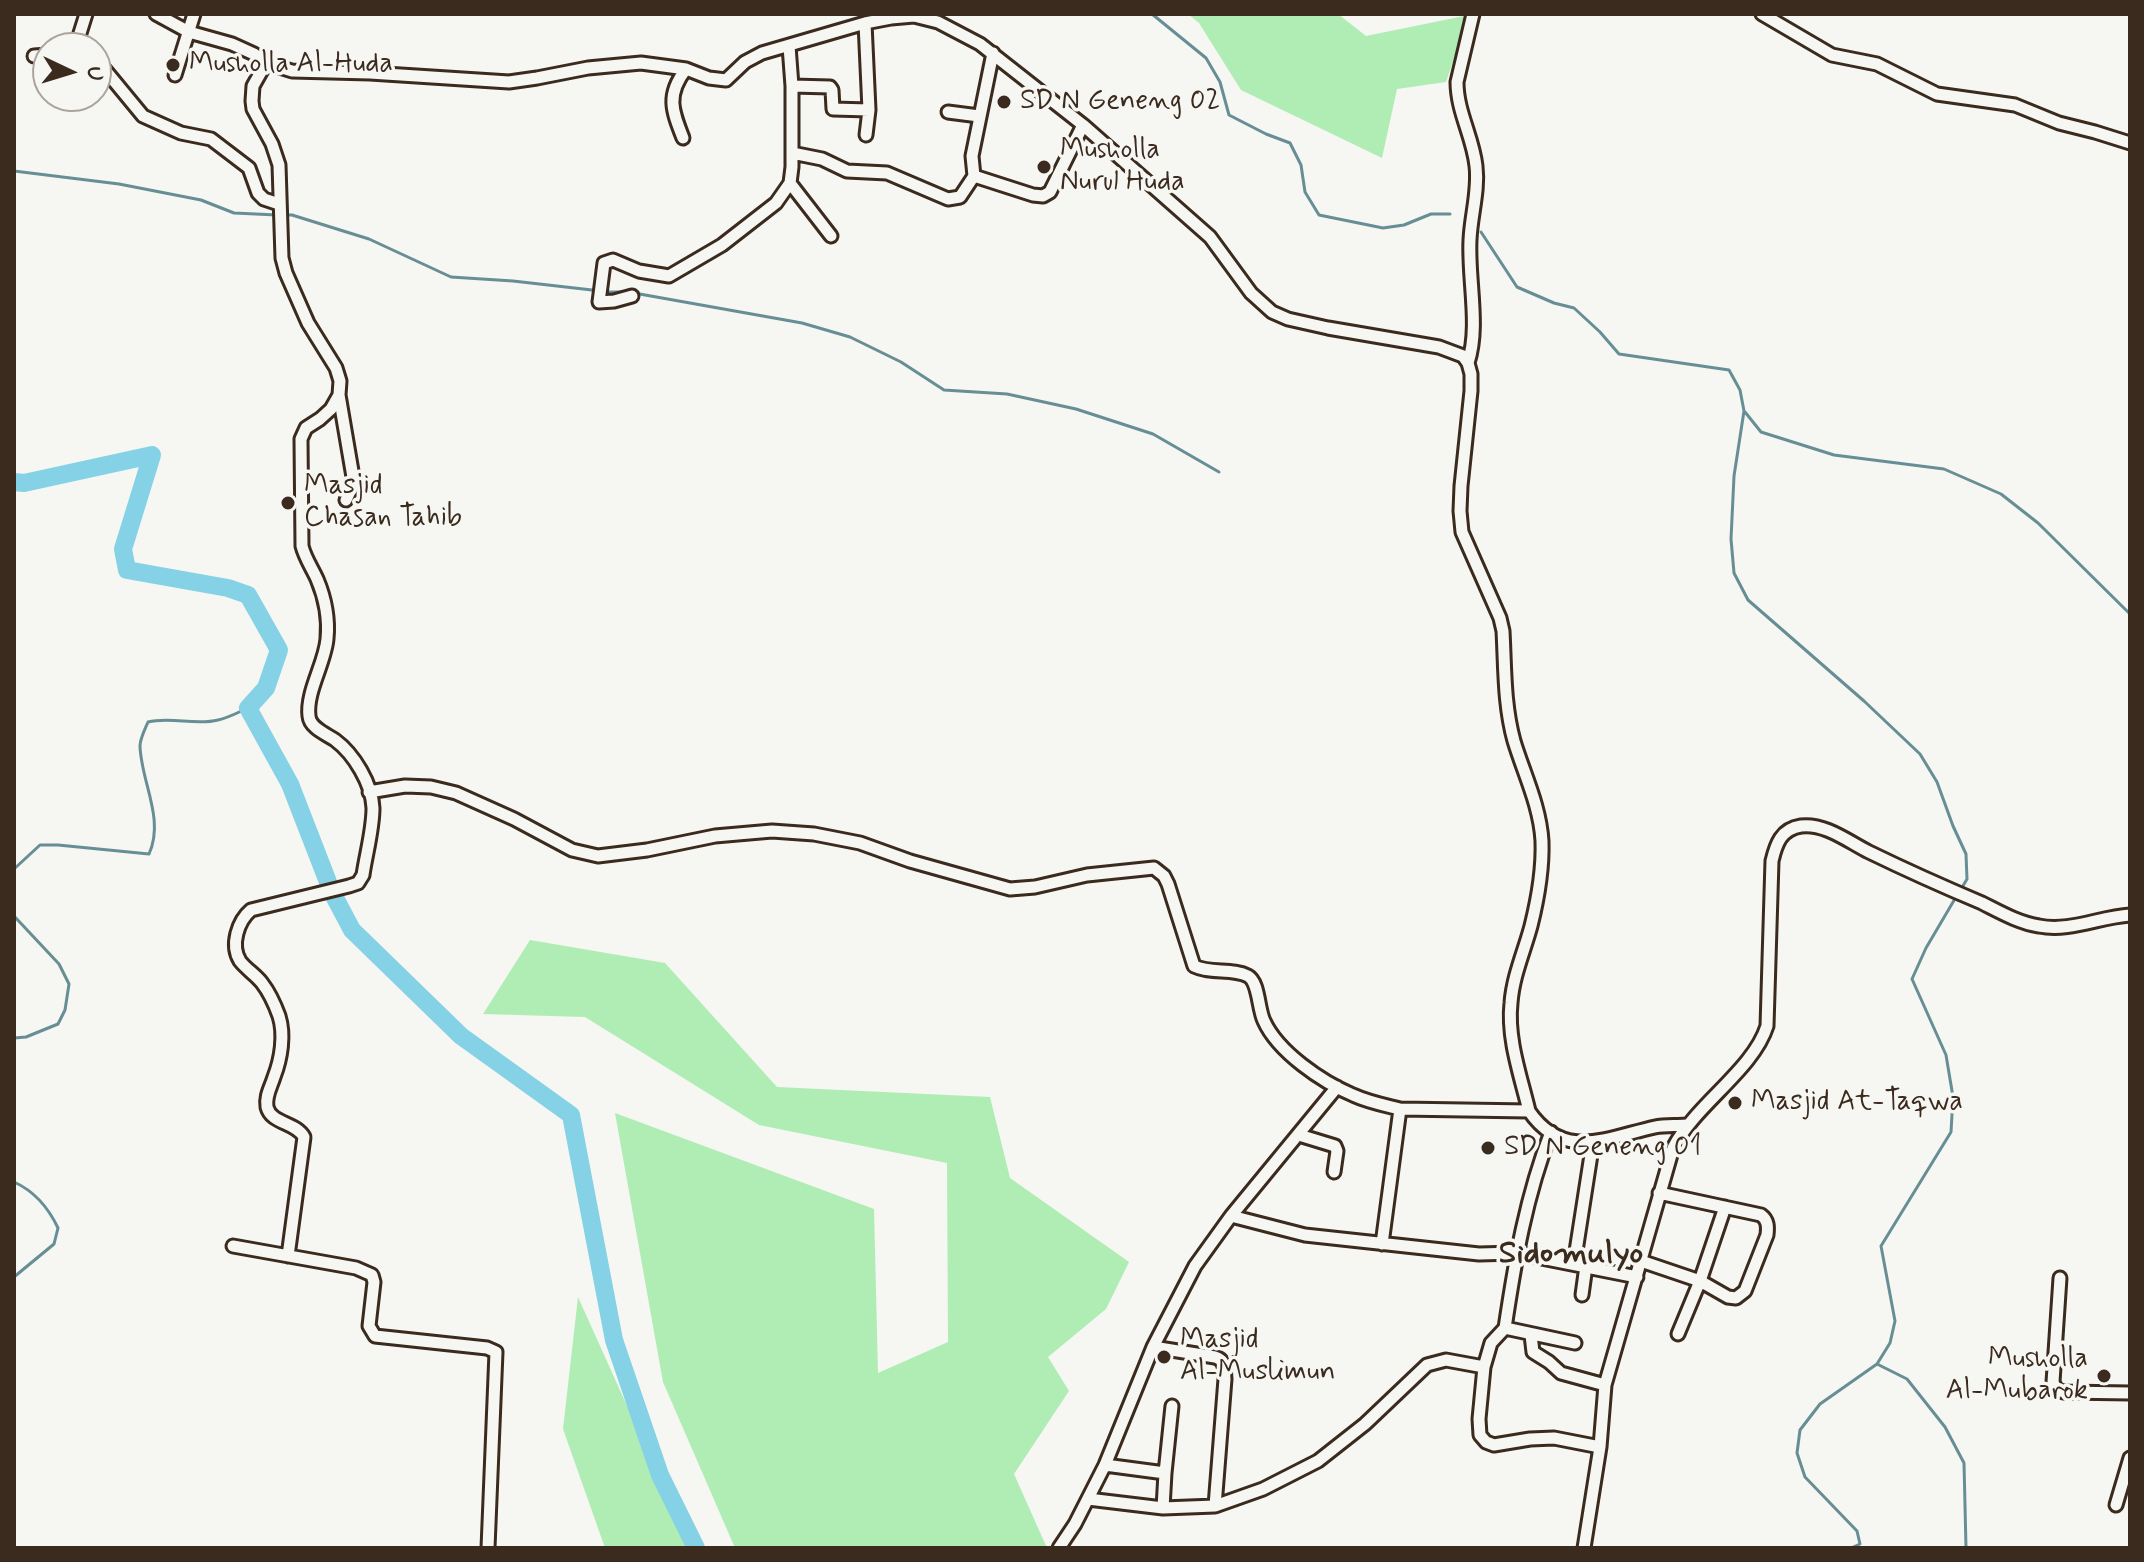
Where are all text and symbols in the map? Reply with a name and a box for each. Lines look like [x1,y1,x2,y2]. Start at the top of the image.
north arrow [32,32,112,112]
place label: Musholla Al-Huda [189,48,393,82]
marker: Musholla Al-Huda [164,56,182,74]
text: U [79,65,108,82]
place label: SD N Geneng 02 [1020,85,1220,119]
marker: SD N Geneng 02 [995,93,1013,111]
place label: Musholla Nurul Huda [1060,134,1185,200]
marker: Musholla Nurul Huda [1035,158,1053,176]
place label: Masjid Chasan Tahib [304,470,462,536]
marker: Masjid Chasan Tahib [279,494,297,512]
place label: Masjid At-Taqwa [1751,1086,1963,1120]
marker: Masjid At-Taqwa [1726,1094,1744,1112]
place label: SD N Geneng 01 [1504,1131,1701,1165]
marker: SD N Geneng 01 [1479,1139,1497,1157]
district label: Sidomulyo [1499,1236,1643,1274]
place label: Masjid Al-Muslimun [1180,1324,1336,1390]
place label: Musholla Al-Mubarok [1946,1343,2088,1409]
marker: Masjid Al-Muslimun [1155,1348,1173,1366]
marker: Musholla Al-Mubarok [2095,1367,2113,1385]

